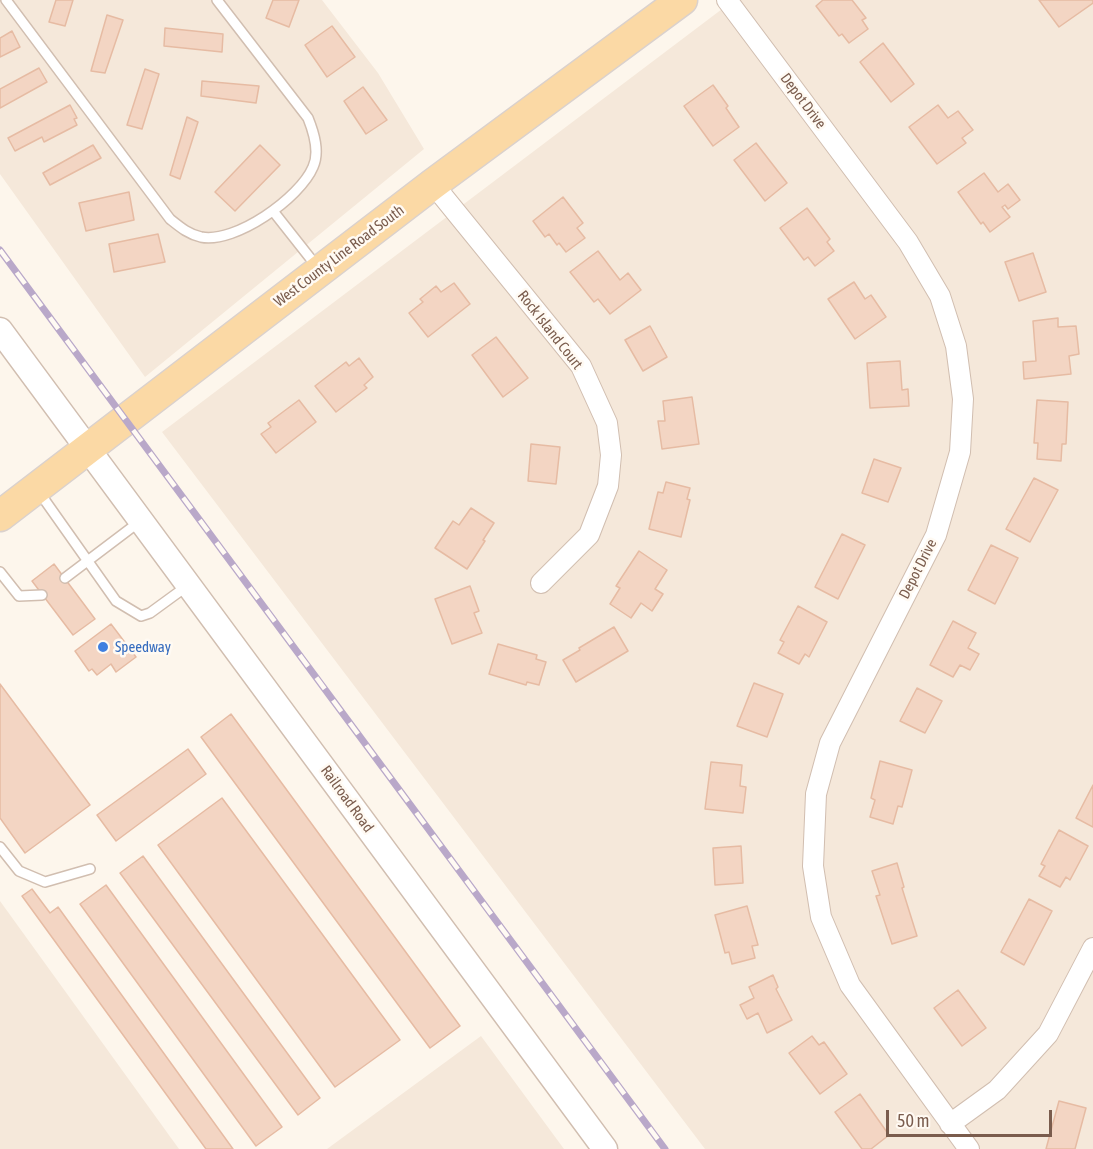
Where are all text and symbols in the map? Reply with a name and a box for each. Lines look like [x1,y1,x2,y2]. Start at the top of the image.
street label: Depot Drive [776,70,830,132]
street label: West County Line Road South [270,201,408,311]
street label: Rock Island Court [514,287,586,373]
street label: Depot Drive [895,536,941,602]
place label: Speedway [115,638,171,656]
marker: Speedway [96,640,110,654]
street label: Railroad Road [317,762,377,836]
scale bar [889,1098,1056,1136]
text: 50 m [897,1110,929,1131]

